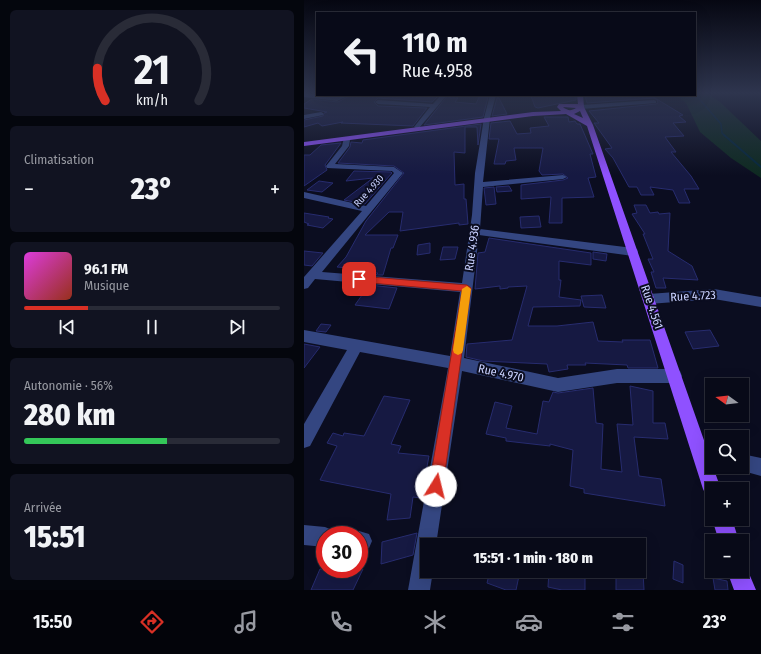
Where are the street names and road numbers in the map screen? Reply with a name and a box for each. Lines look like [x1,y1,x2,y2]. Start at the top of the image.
street label: Rue 4.930 [351,172,387,210]
street label: Rue 4.936 [462,224,482,272]
street label: Rue 4.561 [638,283,666,331]
street label: Rue 4.723 [670,288,716,304]
street label: Rue 4.970 [477,361,525,385]

